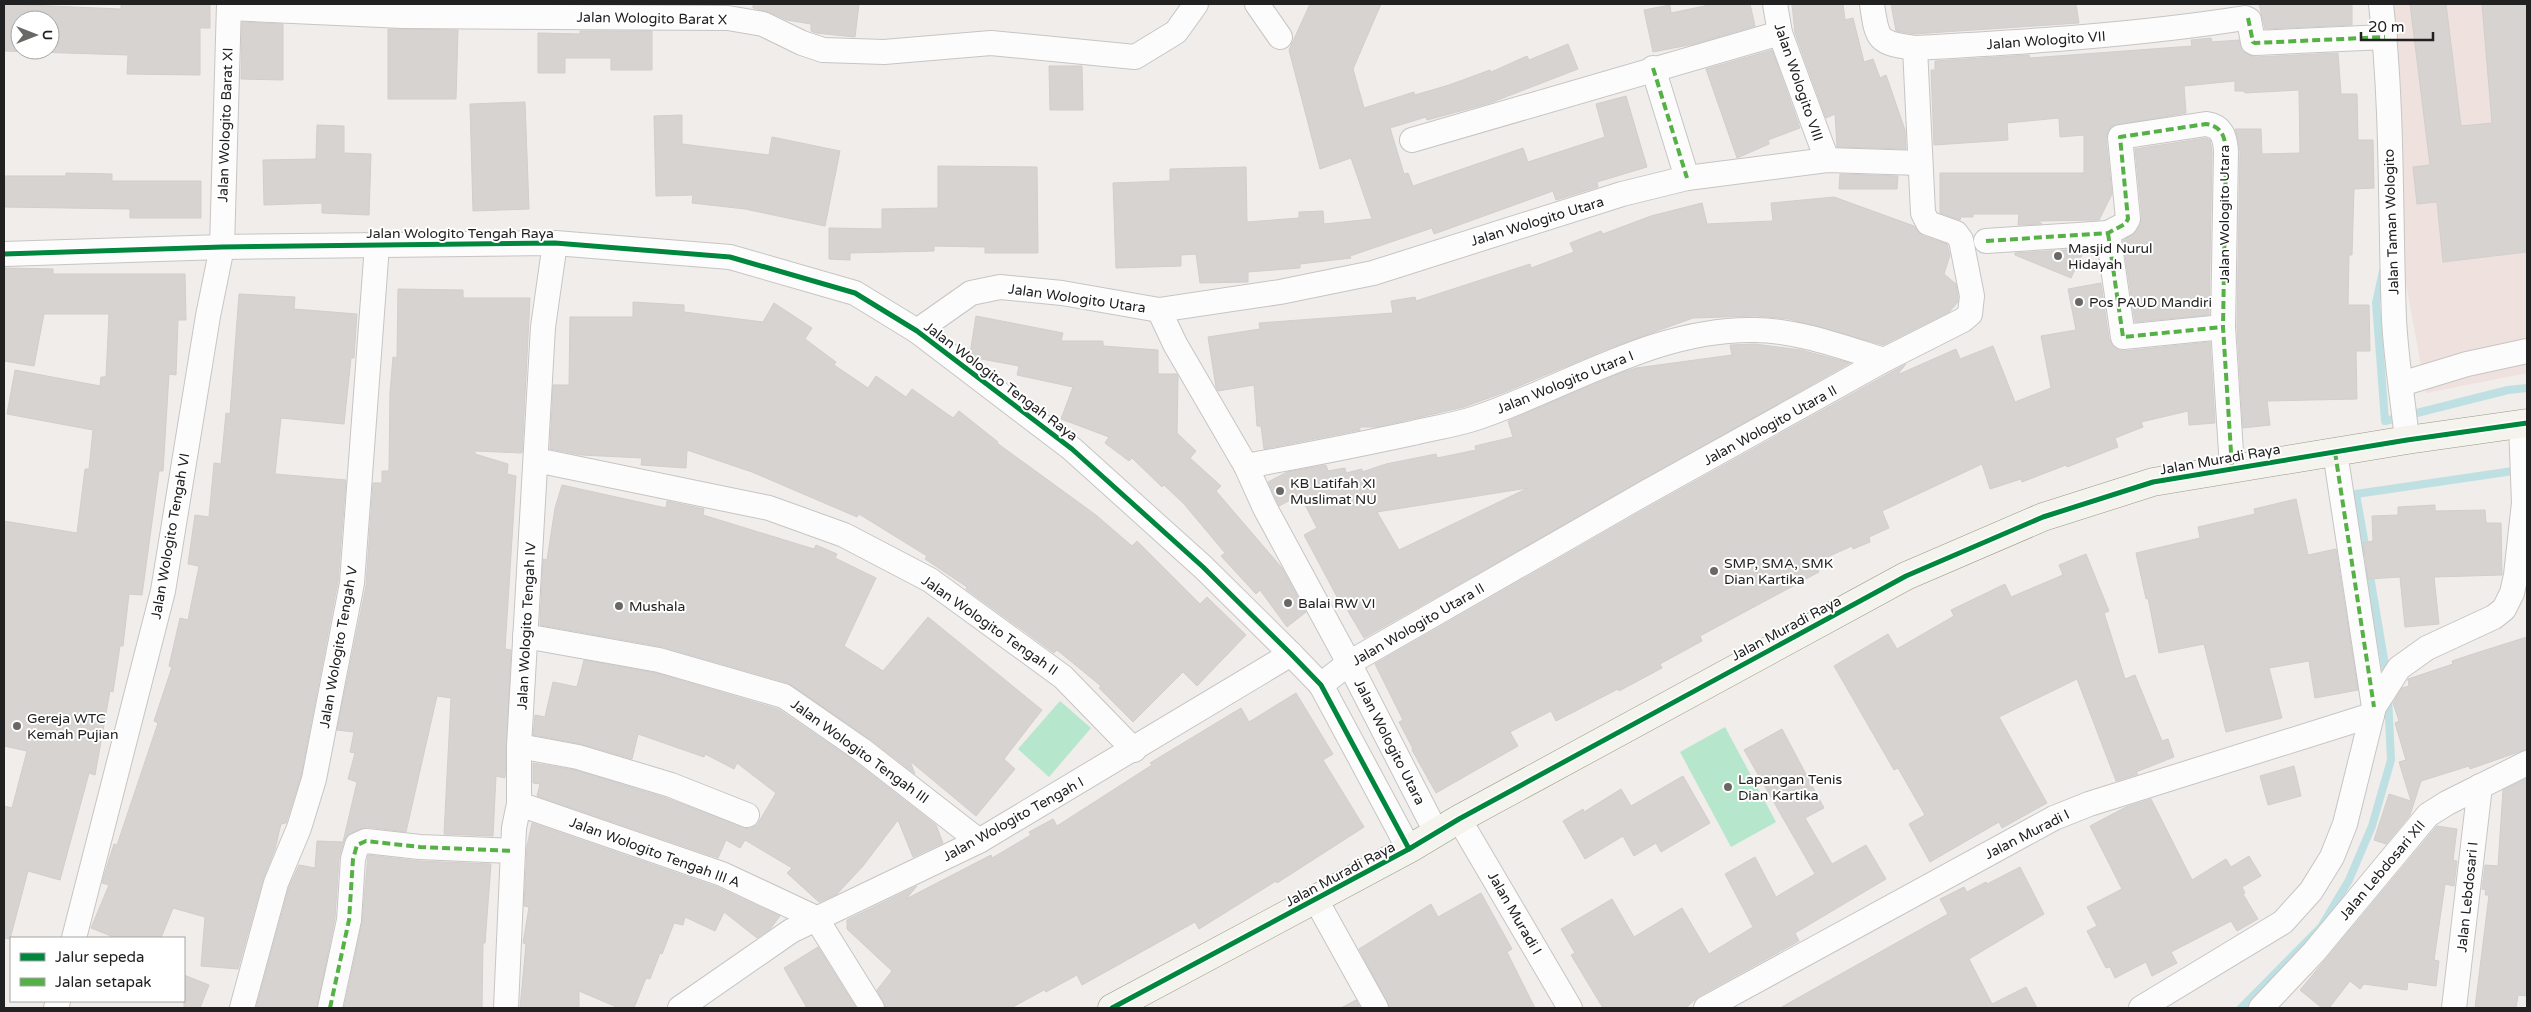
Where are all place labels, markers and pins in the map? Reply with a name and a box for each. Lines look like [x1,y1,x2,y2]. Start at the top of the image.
place label: Masjid Nurul Hidayah [2068,240,2153,273]
marker: Masjid Nurul Hidayah [2052,250,2064,262]
place label: Pos PAUD Mandiri [2089,294,2212,311]
marker: Pos PAUD Mandiri [2073,296,2085,308]
place label: KB Latifah XI Muslimat NU [1290,475,1377,508]
marker: KB Latifah XI Muslimat NU [1274,485,1286,497]
place label: SMP, SMA, SMK Dian Kartika [1724,555,1833,588]
marker: SMP, SMA, SMK Dian Kartika [1708,565,1720,577]
place label: Balai RW VI [1298,595,1376,612]
marker: Balai RW VI [1282,597,1294,609]
place label: Mushala [629,598,685,615]
marker: Mushala [613,600,625,612]
place label: Gereja WTC Kemah Pujian [27,710,118,743]
marker: Gereja WTC Kemah Pujian [11,720,23,732]
place label: Lapangan Tenis Dian Kartika [1738,771,1843,804]
marker: Lapangan Tenis Dian Kartika [1722,781,1734,793]

